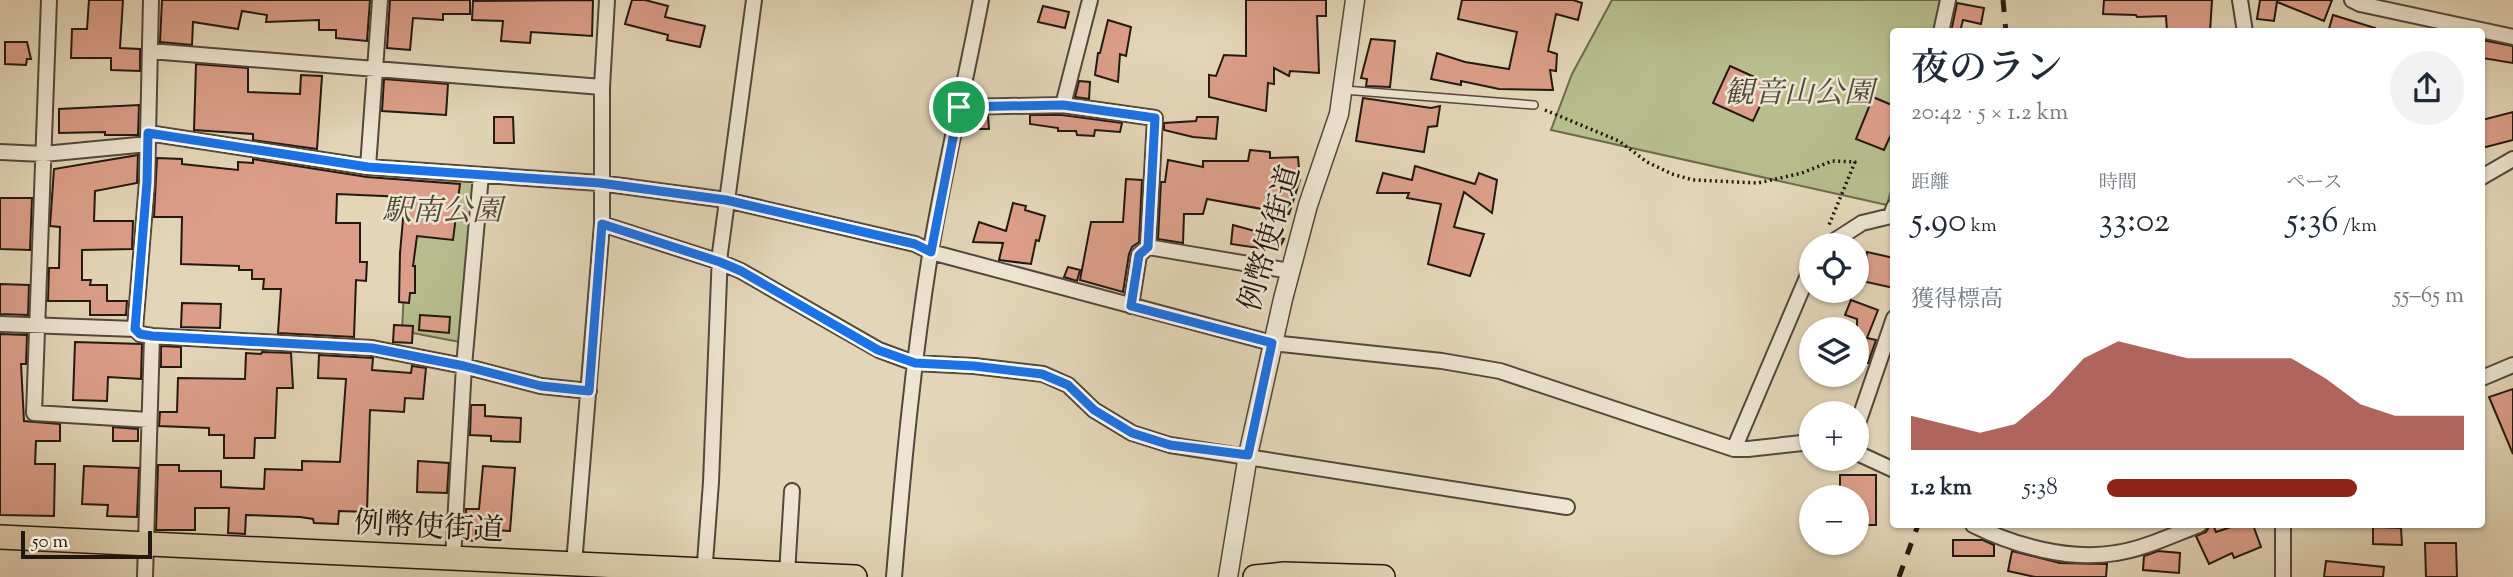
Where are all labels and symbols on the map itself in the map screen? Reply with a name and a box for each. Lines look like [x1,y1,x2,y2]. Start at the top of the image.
park label: 観音山公園 [1724,73,1879,116]
pin [929,77,989,137]
street label: 例幣使街道 [1230,161,1313,317]
park label: 駅南公園 [382,191,507,234]
street label: 例幣使街道 [353,503,505,554]
scale bar [21,528,152,560]

